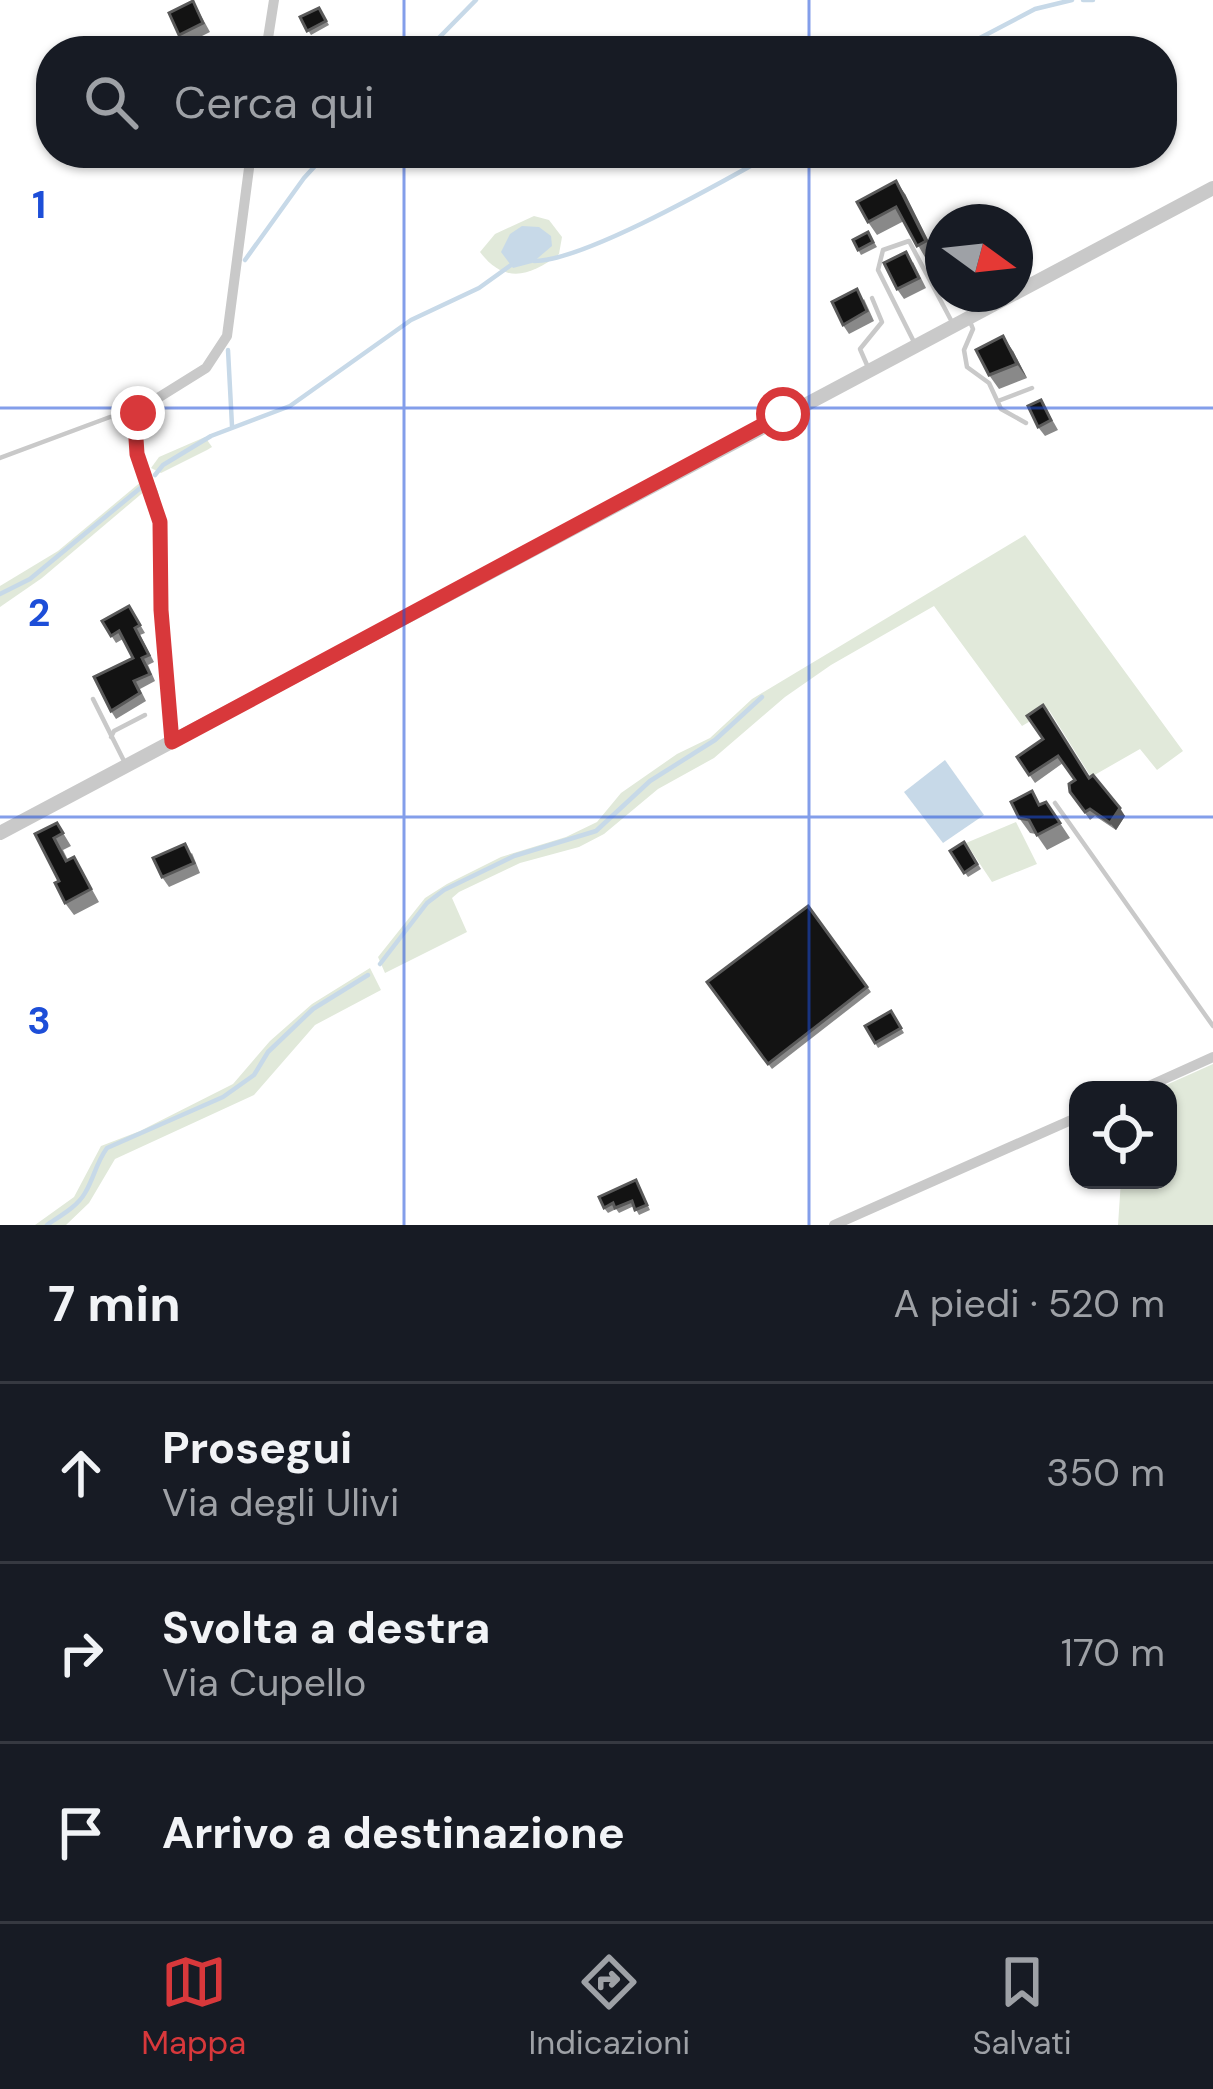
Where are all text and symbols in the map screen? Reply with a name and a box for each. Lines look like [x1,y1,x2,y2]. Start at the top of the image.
search box [36,36,1177,168]
icon: search [78,69,144,135]
text: Cerca qui [174,73,375,132]
text: 1 [32,179,46,230]
north arrow [925,204,1033,312]
route end [111,386,165,440]
route start [756,387,810,441]
text: 2 [28,587,50,638]
text: 3 [27,995,51,1046]
map controls [1069,1081,1177,1189]
button: locate [1069,1081,1177,1189]
text: 7 min [48,1270,181,1337]
text: A piedi · 520 m [894,1278,1165,1329]
text: Prosegui [162,1418,352,1477]
icon: ahead [48,1440,114,1506]
text: 350 m [1046,1447,1165,1498]
text: Via degli Ulivi [162,1477,399,1528]
text: Svolta a destra [162,1598,491,1657]
icon: right [48,1620,114,1686]
text: 170 m [1061,1627,1165,1678]
text: Via Cupello [162,1657,366,1708]
icon: arrive [48,1800,114,1866]
text: Arrivo a destinazione [162,1803,625,1862]
tab: Mappa [141,1949,246,2064]
tab: Indicazioni [529,1949,690,2064]
tab: Salvati [972,1949,1072,2064]

